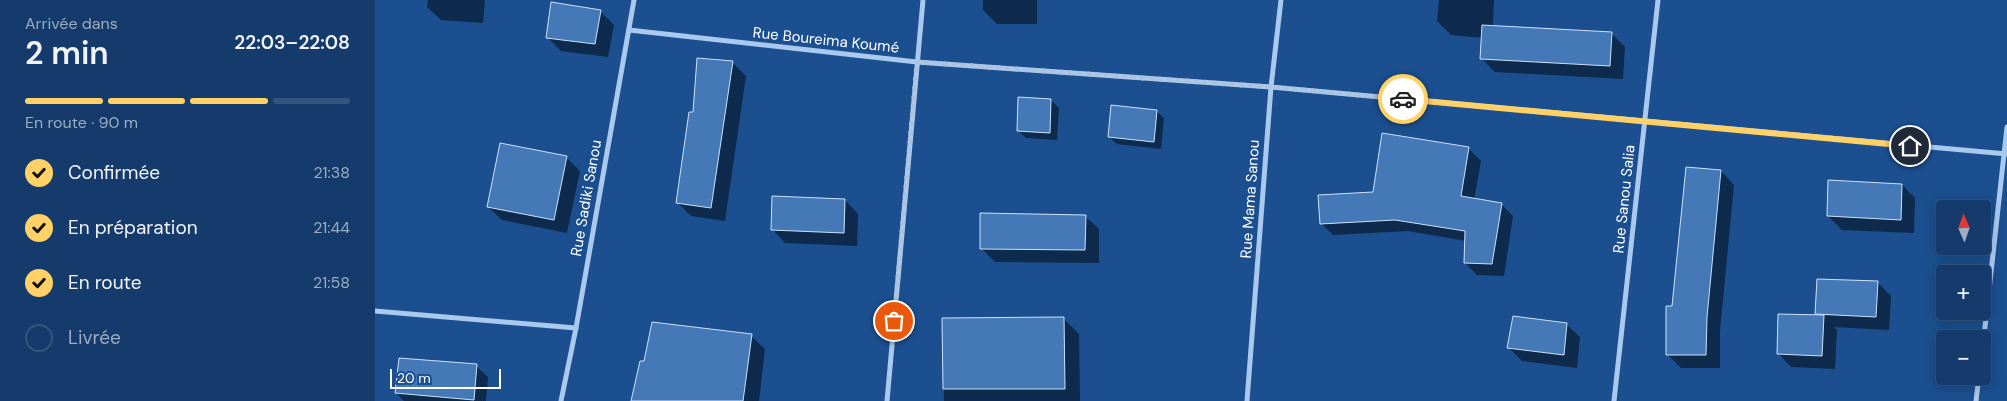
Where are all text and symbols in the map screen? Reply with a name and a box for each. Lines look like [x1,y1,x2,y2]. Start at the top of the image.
text: Arrivée dans [25,13,118,34]
street label: Rue Boureima Koumé [752,22,900,58]
text: 22:03–22:08 [234,30,350,55]
text: 2 min [25,32,109,74]
courier [1378,74,1428,124]
icon: car [1389,85,1417,113]
text: En route · 90 m [25,112,138,133]
pin [1889,125,1931,167]
icon: home [1896,132,1924,160]
street label: Rue Sadiki Sanou [566,138,606,258]
street label: Rue Mama Sanou [1236,139,1264,259]
street label: Rue Sanou Salia [1608,144,1640,254]
icon: check [25,159,53,187]
text: Confirmée [68,160,160,185]
text: 21:38 [313,162,350,183]
north arrow [1936,200,1991,255]
map controls [1936,200,1991,385]
icon: check [25,214,53,242]
text: En préparation [68,215,198,240]
text: 21:44 [313,217,350,238]
button: + [1936,265,1991,320]
icon: check [25,269,53,297]
text: En route [68,270,142,295]
text: 21:58 [313,272,350,293]
pin [873,300,915,342]
icon: bag [880,307,908,335]
text: Livrée [68,325,121,350]
button: − [1936,330,1991,385]
scale bar [390,366,501,389]
text: 20 m [397,369,431,387]

